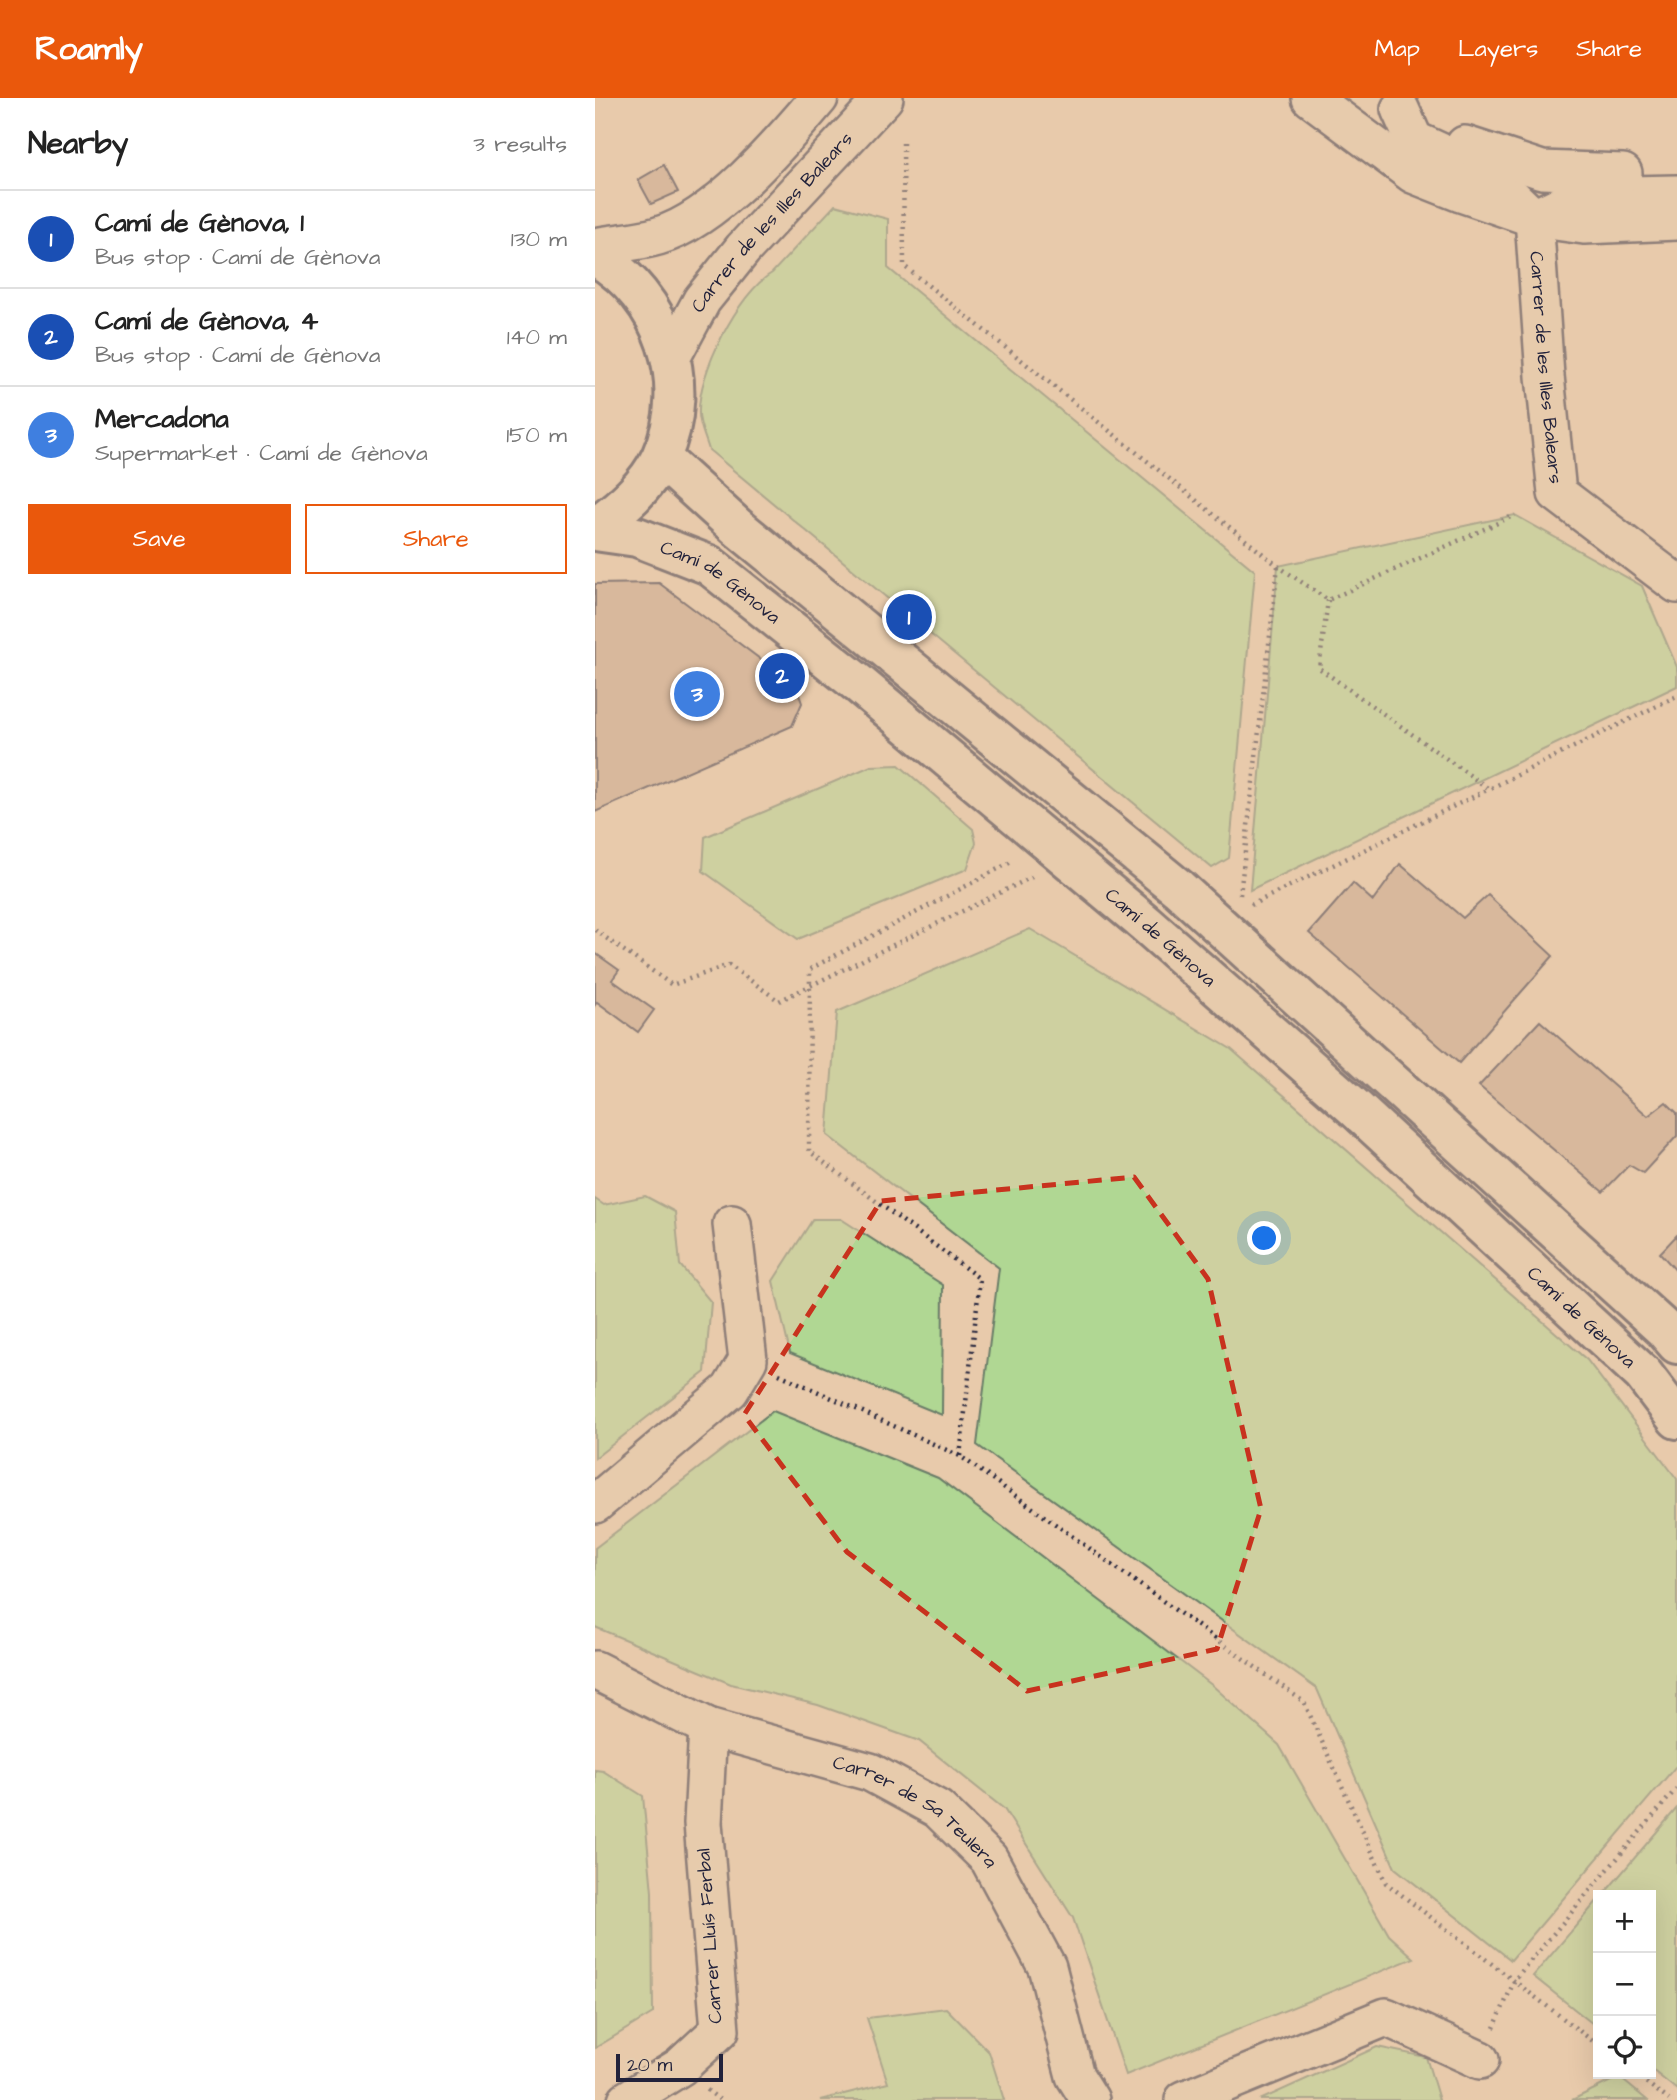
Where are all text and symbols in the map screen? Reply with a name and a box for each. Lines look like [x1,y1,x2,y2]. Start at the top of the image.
text: Roamly [35,26,143,72]
text: Map [1375,32,1420,66]
text: Layers [1458,32,1538,66]
text: Share [1576,32,1642,66]
text: Nearby [28,123,128,165]
street label: Carrer de les Illes Balears [684,126,859,317]
text: 3 results [473,128,567,160]
text: Camí de Gènova, 1 [95,205,304,241]
text: 1 [50,223,52,255]
text: 130 m [511,223,567,255]
text: Bus stop · Camí de Gènova [95,241,380,273]
street label: Carrer de les Illes Balears [1523,250,1569,485]
text: Camí de Gènova, 4 [95,303,318,339]
text: 2 [44,321,58,353]
text: 140 m [507,321,567,353]
text: Bus stop · Camí de Gènova [95,339,380,371]
text: Mercadona [95,401,229,437]
text: 3 [45,419,57,451]
text: 150 m [506,419,567,451]
text: Supermarket · Camí de Gènova [95,437,428,469]
button: Save [28,504,291,574]
button: Share [305,504,567,574]
street label: Camí de Gènova [656,534,787,630]
pin: 1 [886,591,932,643]
pin: 2 [759,650,805,702]
pin: 3 [674,668,720,720]
street label: Camí de Gènova [1099,882,1222,993]
your location [1247,1221,1281,1255]
street label: Camí de Gènova [1521,1260,1642,1375]
street label: Carrer de Sa Teulera [830,1749,1005,1873]
street label: Carrer Lluís Ferbal [690,1848,730,2024]
map controls [1593,1890,1656,2079]
button: + [1593,1890,1656,1953]
button: − [1593,1953,1656,2016]
button: locate [1593,2016,1656,2079]
scale bar [616,2051,723,2083]
text: 20 m [627,2052,672,2079]

